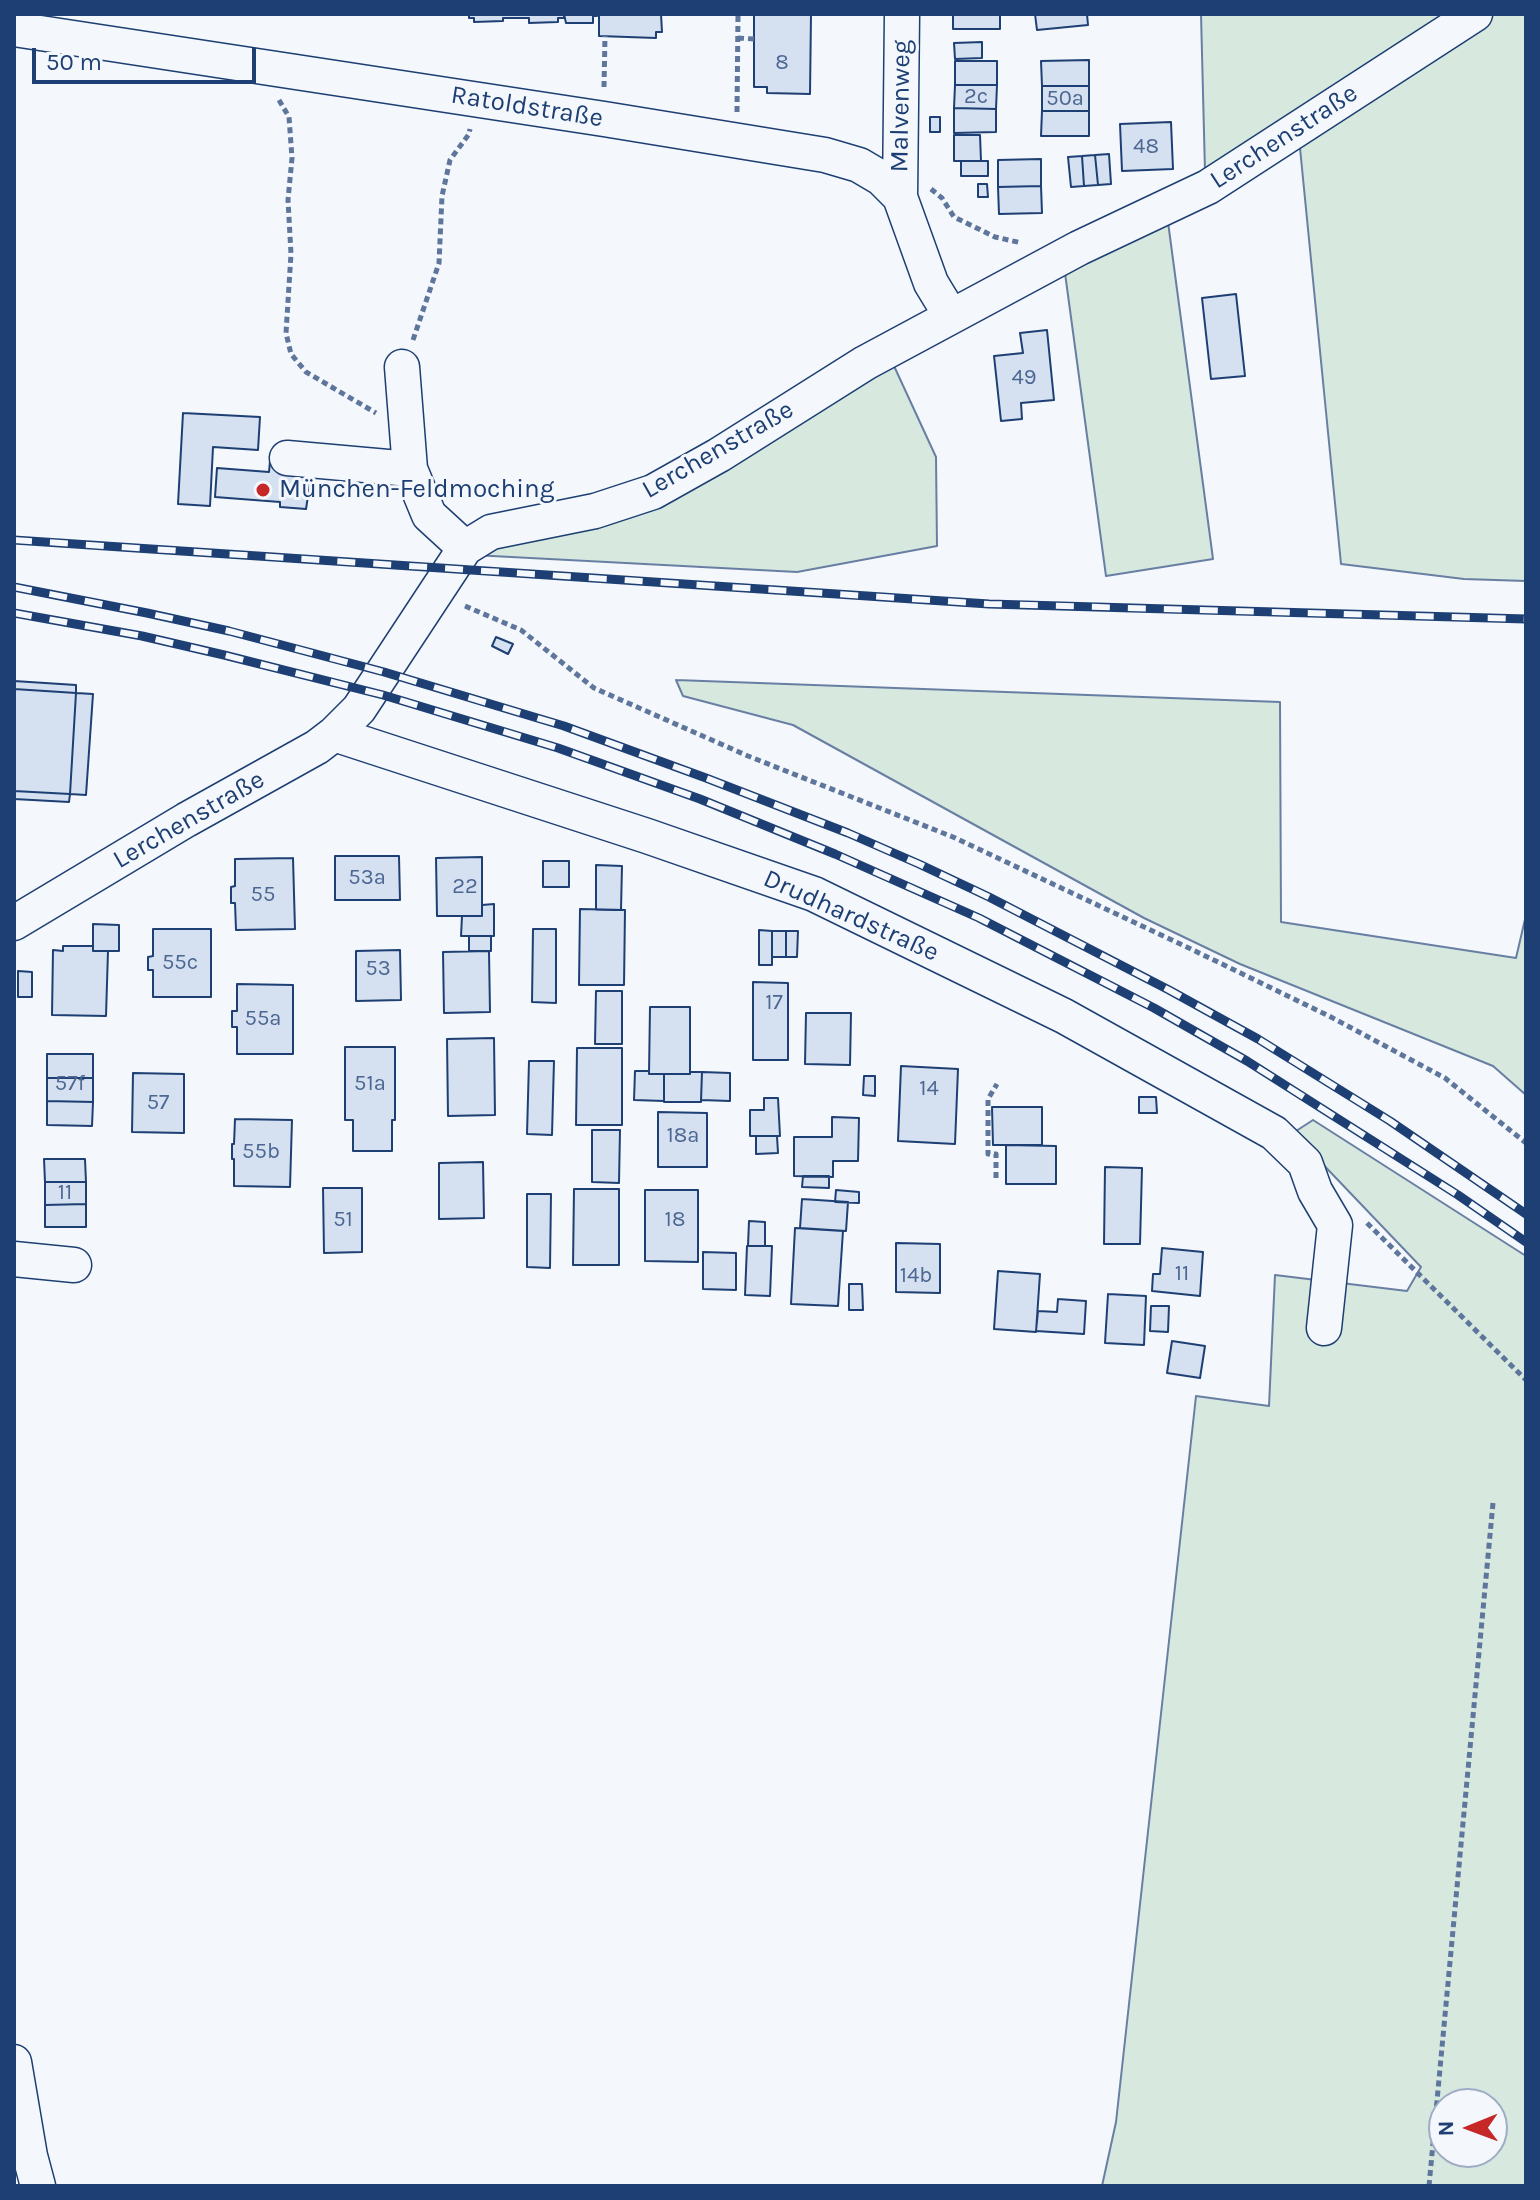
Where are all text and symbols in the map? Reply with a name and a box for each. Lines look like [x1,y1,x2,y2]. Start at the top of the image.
scale bar [36,32,260,82]
street label: Malvenweg [884,39,918,173]
text: 50 m [46,48,102,76]
house number: 8 [775,50,789,76]
street label: Lerchenstraße [1204,78,1364,196]
street label: Ratoldstraße [449,80,605,134]
house number: 2c [964,84,988,110]
house number: 50a [1046,86,1084,112]
house number: 48 [1133,134,1159,160]
house number: 49 [1011,365,1037,391]
street label: Lerchenstraße [637,394,799,506]
place label: München-Feldmoching [279,474,554,506]
marker: München-Feldmoching [254,481,272,499]
street label: Lerchenstraße [108,764,270,876]
street label: Drudhardstraße [758,863,944,969]
house number: 53a [348,865,386,891]
house number: 22 [452,874,478,900]
house number: 55 [251,882,275,908]
house number: 55c [162,950,198,976]
house number: 53 [365,956,391,982]
house number: 17 [765,990,783,1016]
house number: 55a [245,1006,281,1032]
house number: 57f [55,1071,85,1097]
house number: 51a [354,1071,386,1097]
house number: 14 [919,1076,939,1102]
house number: 57 [147,1090,169,1116]
house number: 18a [667,1123,699,1149]
house number: 55b [242,1139,280,1165]
house number: 11 [58,1180,72,1206]
house number: 51 [333,1207,353,1233]
house number: 18 [665,1207,685,1233]
house number: 11 [1175,1261,1189,1287]
house number: 14b [900,1263,932,1289]
north arrow [1428,2088,1508,2168]
text: N [1433,2120,1459,2137]

